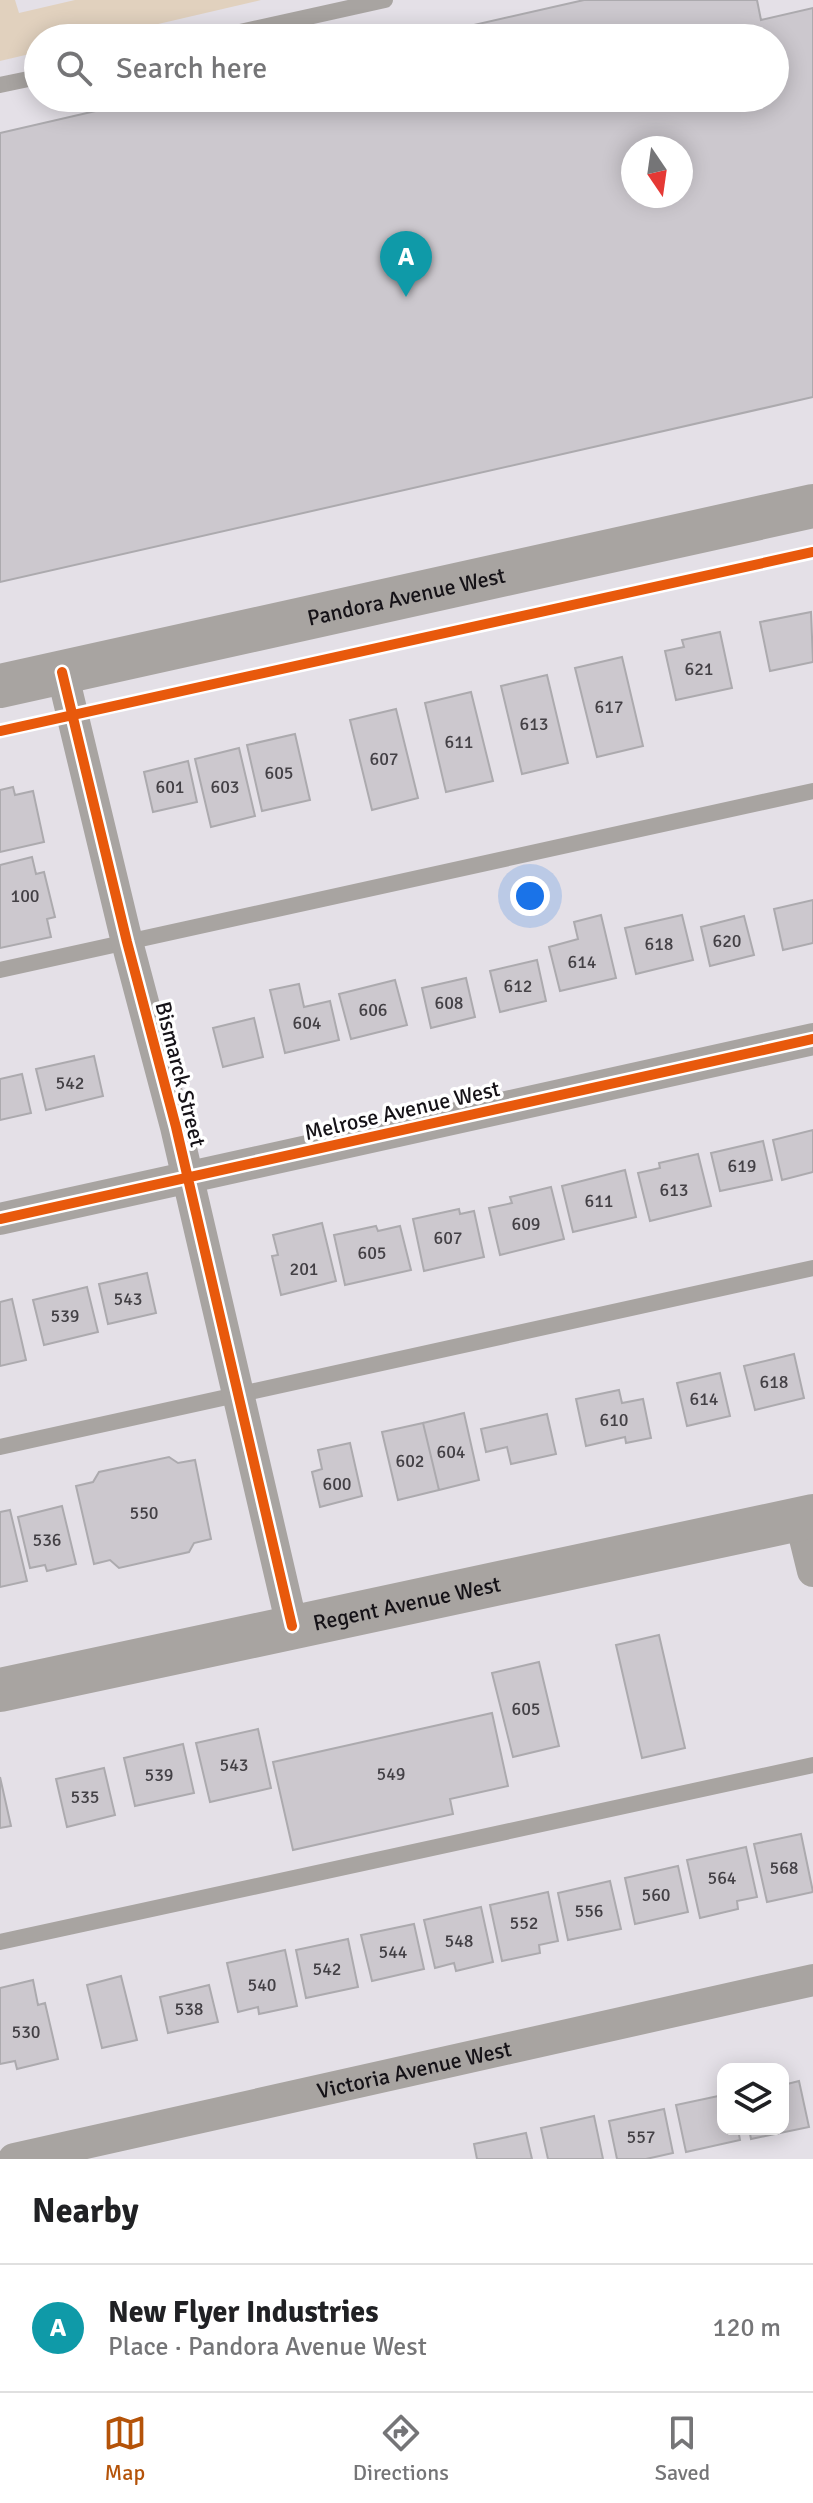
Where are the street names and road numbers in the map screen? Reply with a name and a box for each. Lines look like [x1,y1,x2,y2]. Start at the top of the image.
street label: Pandora Avenue West [305,561,508,632]
street label: Bismarck Street [149,999,212,1150]
street label: Melrose Avenue West [302,1075,503,1146]
street label: Regent Avenue West [311,1570,503,1637]
street label: Victoria Avenue West [314,2035,514,2105]

